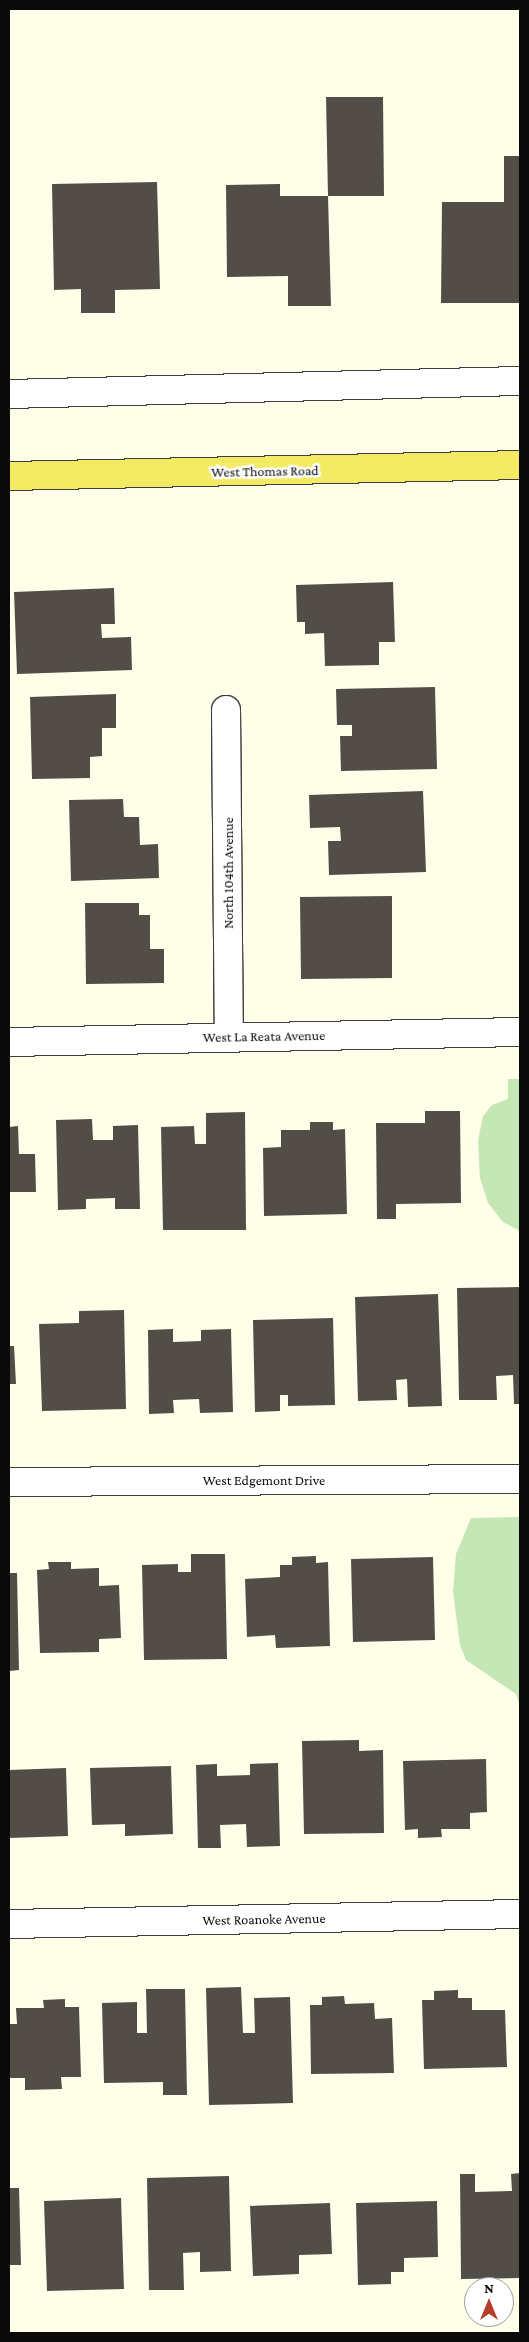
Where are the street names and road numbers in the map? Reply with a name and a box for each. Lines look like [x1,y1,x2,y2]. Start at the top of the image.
street label: West Thomas Road [211,462,319,480]
street label: North 104th Avenue [220,817,236,929]
street label: West La Reata Avenue [203,1027,325,1045]
street label: West Edgemont Drive [203,1472,325,1488]
street label: West Roanoke Avenue [202,1910,326,1928]

